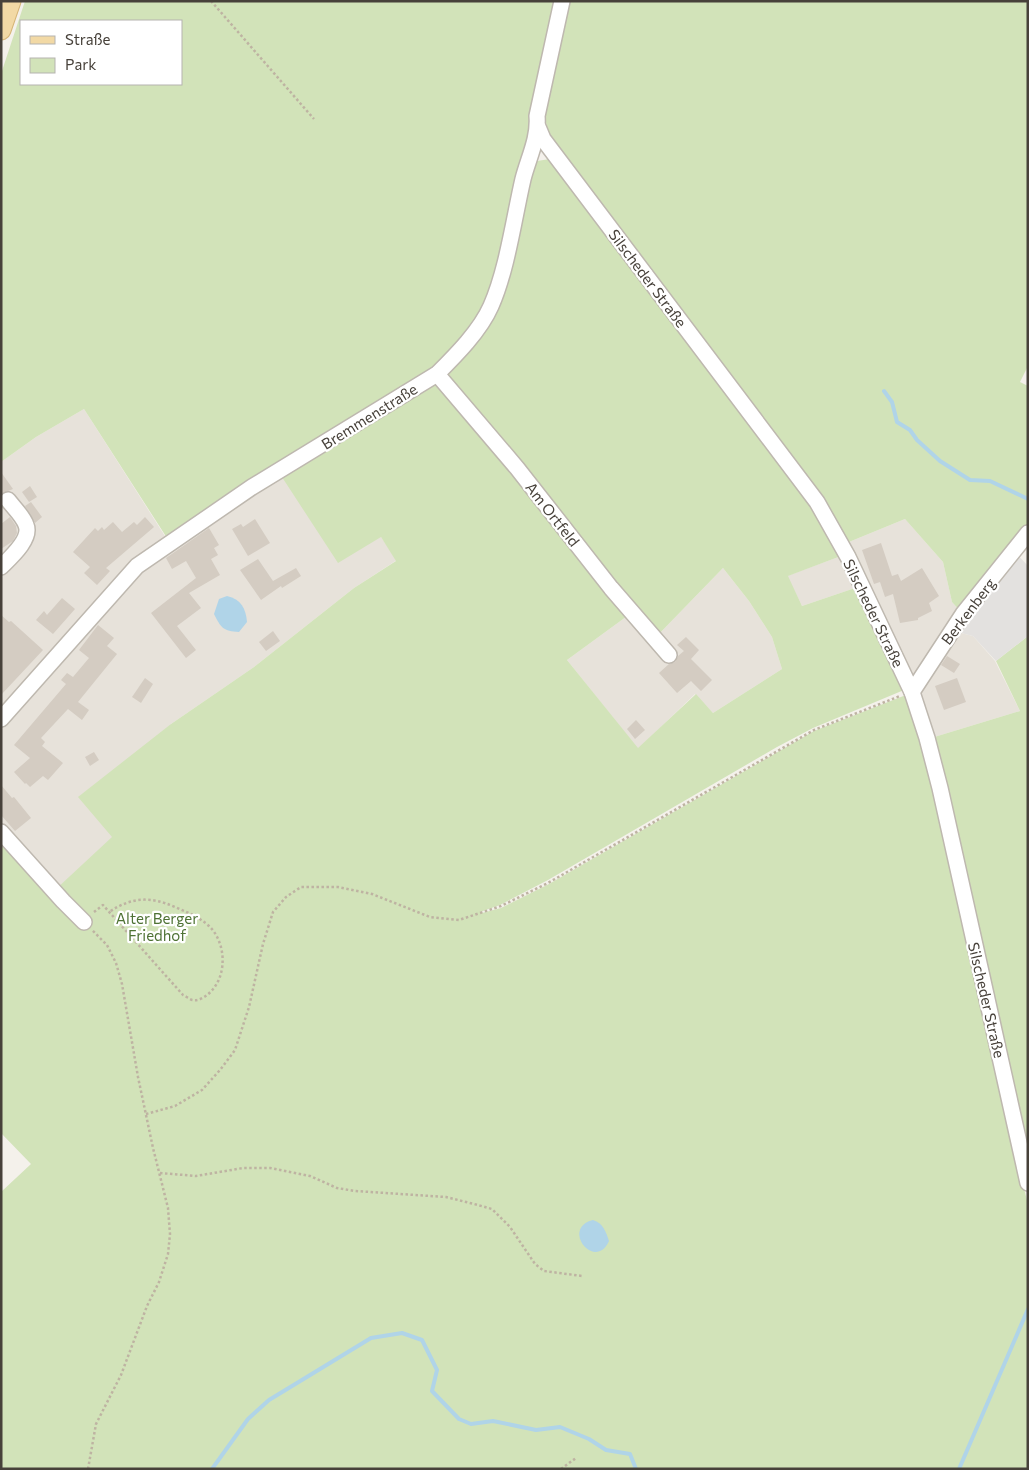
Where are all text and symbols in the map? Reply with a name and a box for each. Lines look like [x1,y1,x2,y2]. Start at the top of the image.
legend [20,20,182,85]
text: Straße [65,30,111,48]
text: Park [65,55,96,73]
street label: Silscheder Straße [605,225,691,331]
street label: Bremmenstraße [318,379,420,453]
street label: Am Ortfeld [522,478,584,550]
street label: Silscheder Straße [840,556,908,670]
street label: Berkenberg [937,574,999,648]
park label: Alter Berger Friedhof [116,909,198,944]
street label: Silscheder Straße [965,940,1009,1060]

